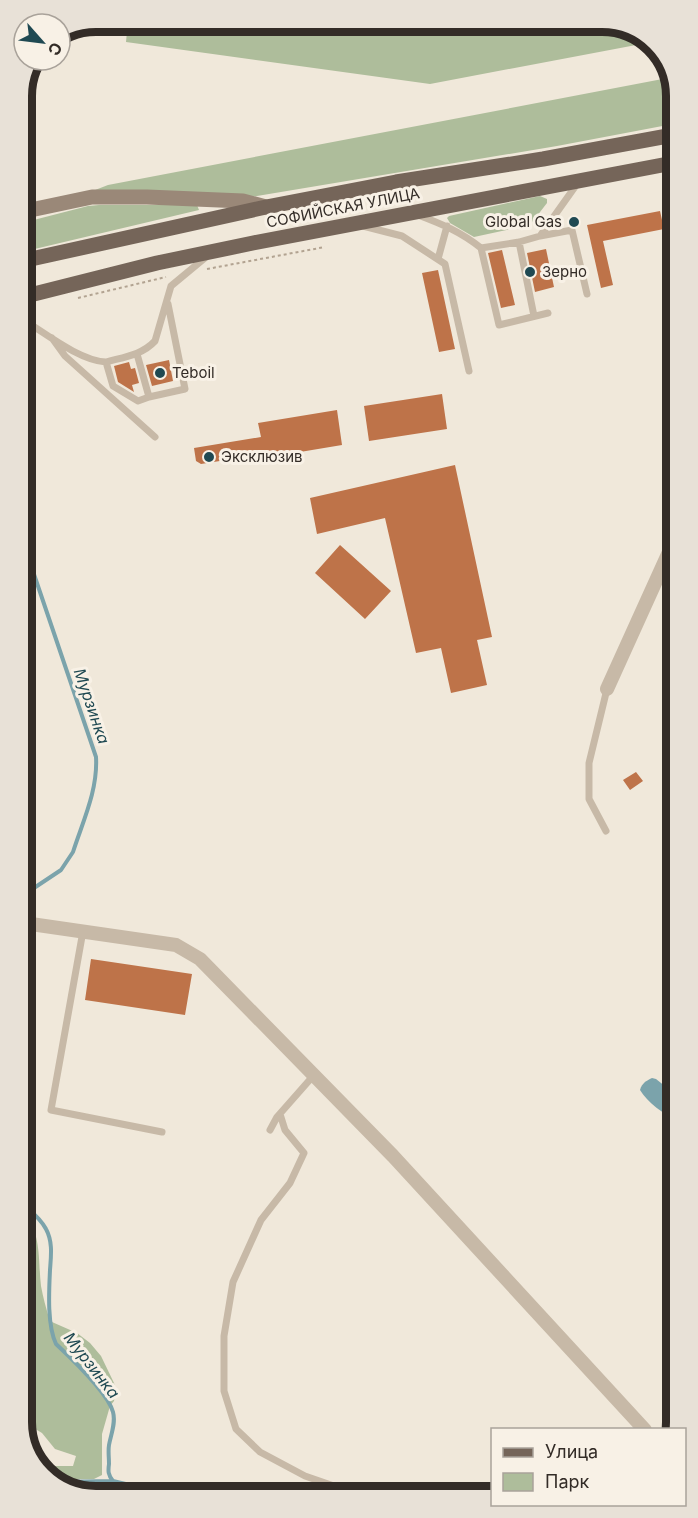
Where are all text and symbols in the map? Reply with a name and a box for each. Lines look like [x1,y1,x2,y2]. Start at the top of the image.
north arrow [12,12,72,72]
text: С [44,39,67,59]
street label: СОФИЙСКАЯ УЛИЦА [265,183,421,232]
place label: Global Gas [485,212,562,231]
marker: Global Gas [567,215,581,229]
place label: Зерно [542,262,587,281]
marker: Зерно [523,265,537,279]
place label: Teboil [172,363,215,382]
marker: Teboil [153,366,167,380]
place label: Эксклюзив [221,447,302,466]
marker: Эксклюзив [202,450,216,464]
water label: Мурзинка [70,666,114,747]
water label: Мурзинка [60,1328,124,1402]
legend [491,1428,686,1506]
text: Улица [545,1441,598,1462]
text: Парк [545,1471,590,1492]

